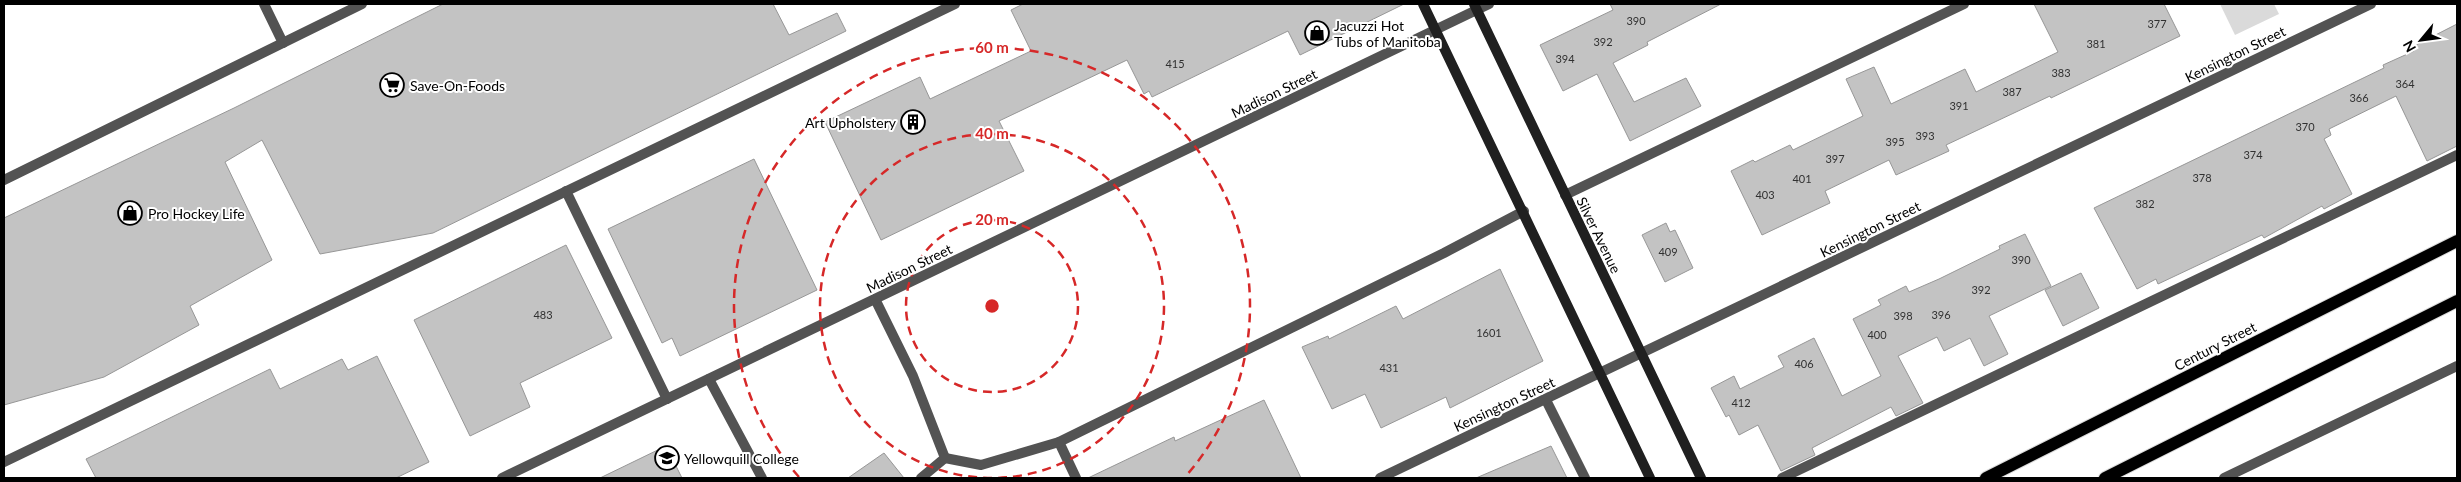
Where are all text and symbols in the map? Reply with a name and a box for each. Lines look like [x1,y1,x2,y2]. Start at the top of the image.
house number: 390 [1626,14,1646,27]
north arrow [2396,15,2446,65]
place label: Jacuzzi Hot Tubs of Manitoba [1334,17,1441,50]
house number: 377 [2147,17,2167,30]
shop icon: Jacuzzi Hot Tubs of Manitoba [1304,20,1330,46]
street label: Kensington Street [2182,22,2288,86]
house number: 392 [1593,35,1613,48]
house number: 381 [2086,37,2106,50]
text: 60 m [975,38,1009,56]
text: N [2399,38,2419,55]
house number: 394 [1555,52,1575,65]
house number: 415 [1165,57,1185,70]
street label: Madison Street [1228,65,1320,121]
house number: 383 [2051,66,2071,79]
supermarket icon: Save-On-Foods [379,72,405,98]
place label: Save-On-Foods [410,77,505,94]
house number: 364 [2395,77,2415,90]
house number: 387 [2002,85,2022,98]
house number: 366 [2349,91,2369,104]
house number: 391 [1949,99,1969,112]
building icon: Art Upholstery [900,109,926,135]
place label: Art Upholstery [805,114,897,131]
house number: 370 [2295,120,2315,133]
text: 40 m [975,124,1009,142]
house number: 393 [1915,129,1935,142]
house number: 395 [1885,135,1905,148]
house number: 374 [2243,148,2263,161]
house number: 397 [1825,152,1845,165]
house number: 378 [2192,171,2212,184]
house number: 401 [1792,172,1812,185]
house number: 403 [1755,188,1775,201]
street label: Silver Avenue [1573,194,1625,276]
street label: Kensington Street [1817,197,1923,261]
house number: 382 [2135,197,2155,210]
shop icon: Pro Hockey Life [117,200,143,226]
place label: Pro Hockey Life [148,205,245,222]
text: 20 m [975,210,1009,228]
street label: Madison Street [863,240,955,296]
house number: 409 [1658,245,1678,258]
house number: 390 [2011,253,2031,266]
house number: 392 [1971,283,1991,296]
centre of rings [983,297,1001,315]
house number: 483 [533,308,553,321]
house number: 396 [1931,308,1951,321]
house number: 398 [1893,309,1913,322]
street label: Century Street [2171,318,2259,374]
house number: 1601 [1476,326,1502,339]
house number: 400 [1867,328,1887,341]
house number: 406 [1794,357,1814,370]
house number: 431 [1379,361,1399,374]
street label: Kensington Street [1451,373,1557,435]
house number: 412 [1731,396,1751,409]
school or university icon: Yellowquill College [654,445,680,471]
place label: Yellowquill College [684,450,799,467]

